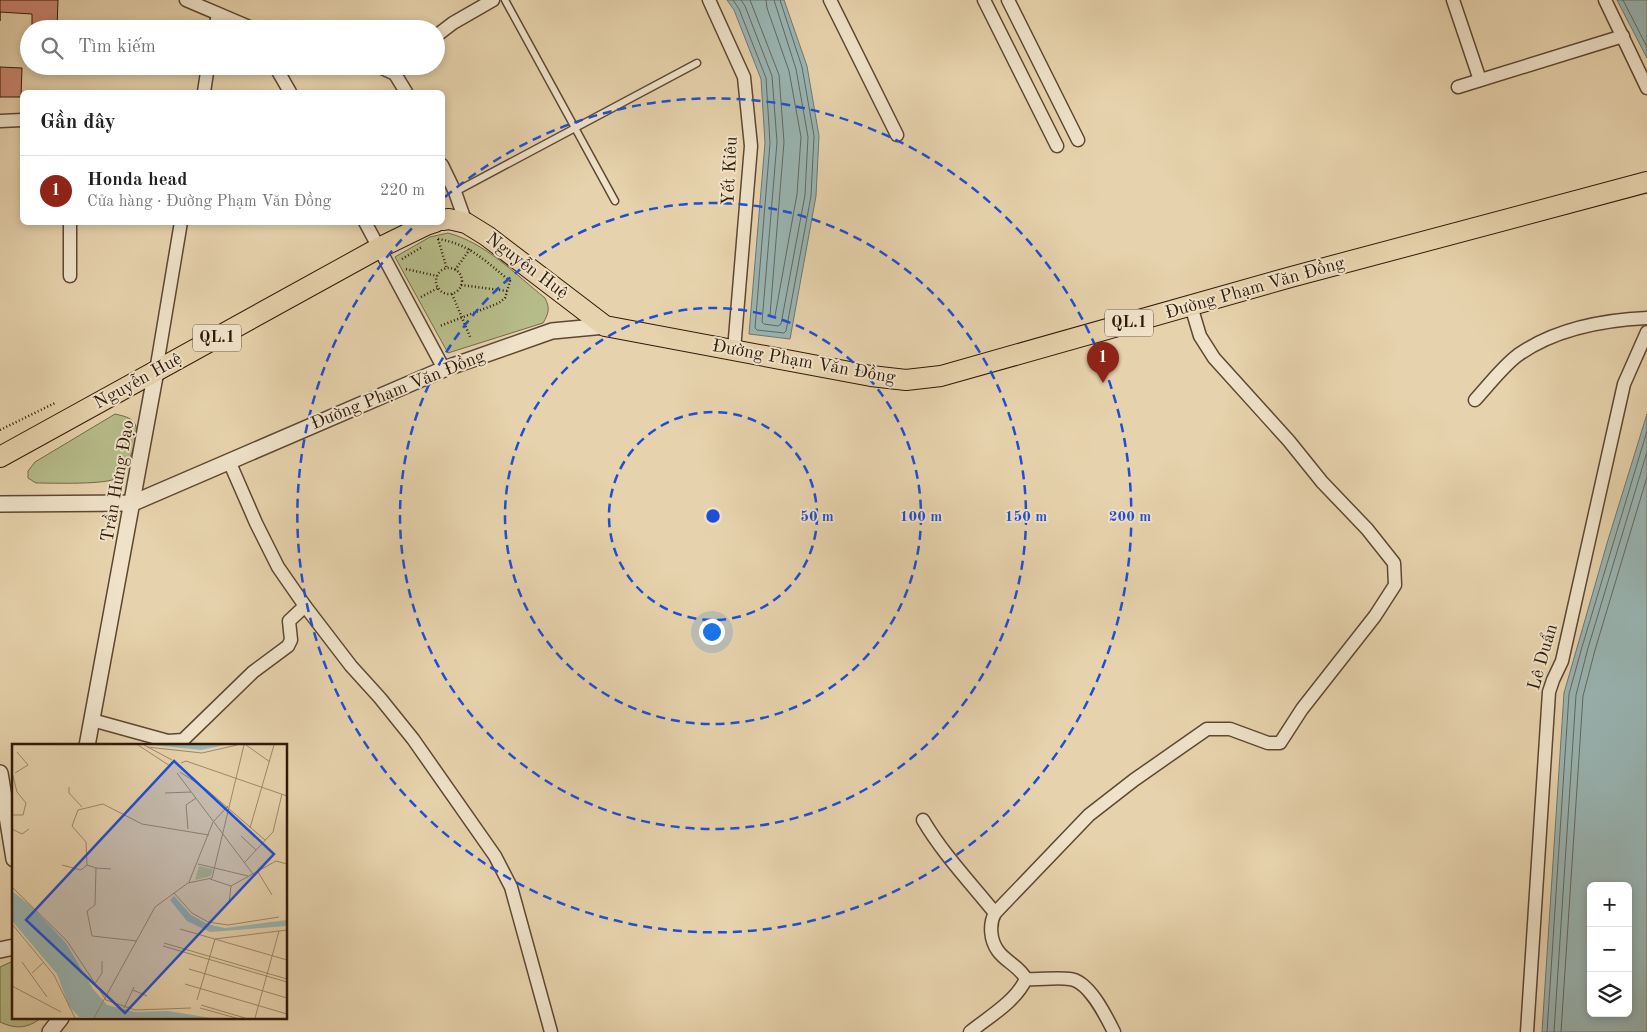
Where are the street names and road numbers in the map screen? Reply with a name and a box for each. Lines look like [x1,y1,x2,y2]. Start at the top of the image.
street label: Yết Kiêu [718,136,741,206]
street label: Nguyễn Huệ [483,228,573,303]
street label: Đường Phạm Văn Đồng [1162,251,1347,322]
road number: QL.1 [1105,309,1153,336]
road number: QL.1 [193,324,241,352]
street label: Đường Phạm Văn Đồng [711,334,898,387]
street label: Đường Phạm Văn Đồng [307,344,488,433]
street label: Nguyễn Huệ [90,348,185,413]
street label: Trần Hưng Đạo [95,418,138,544]
street label: Lê Duẩn [1523,621,1561,692]

